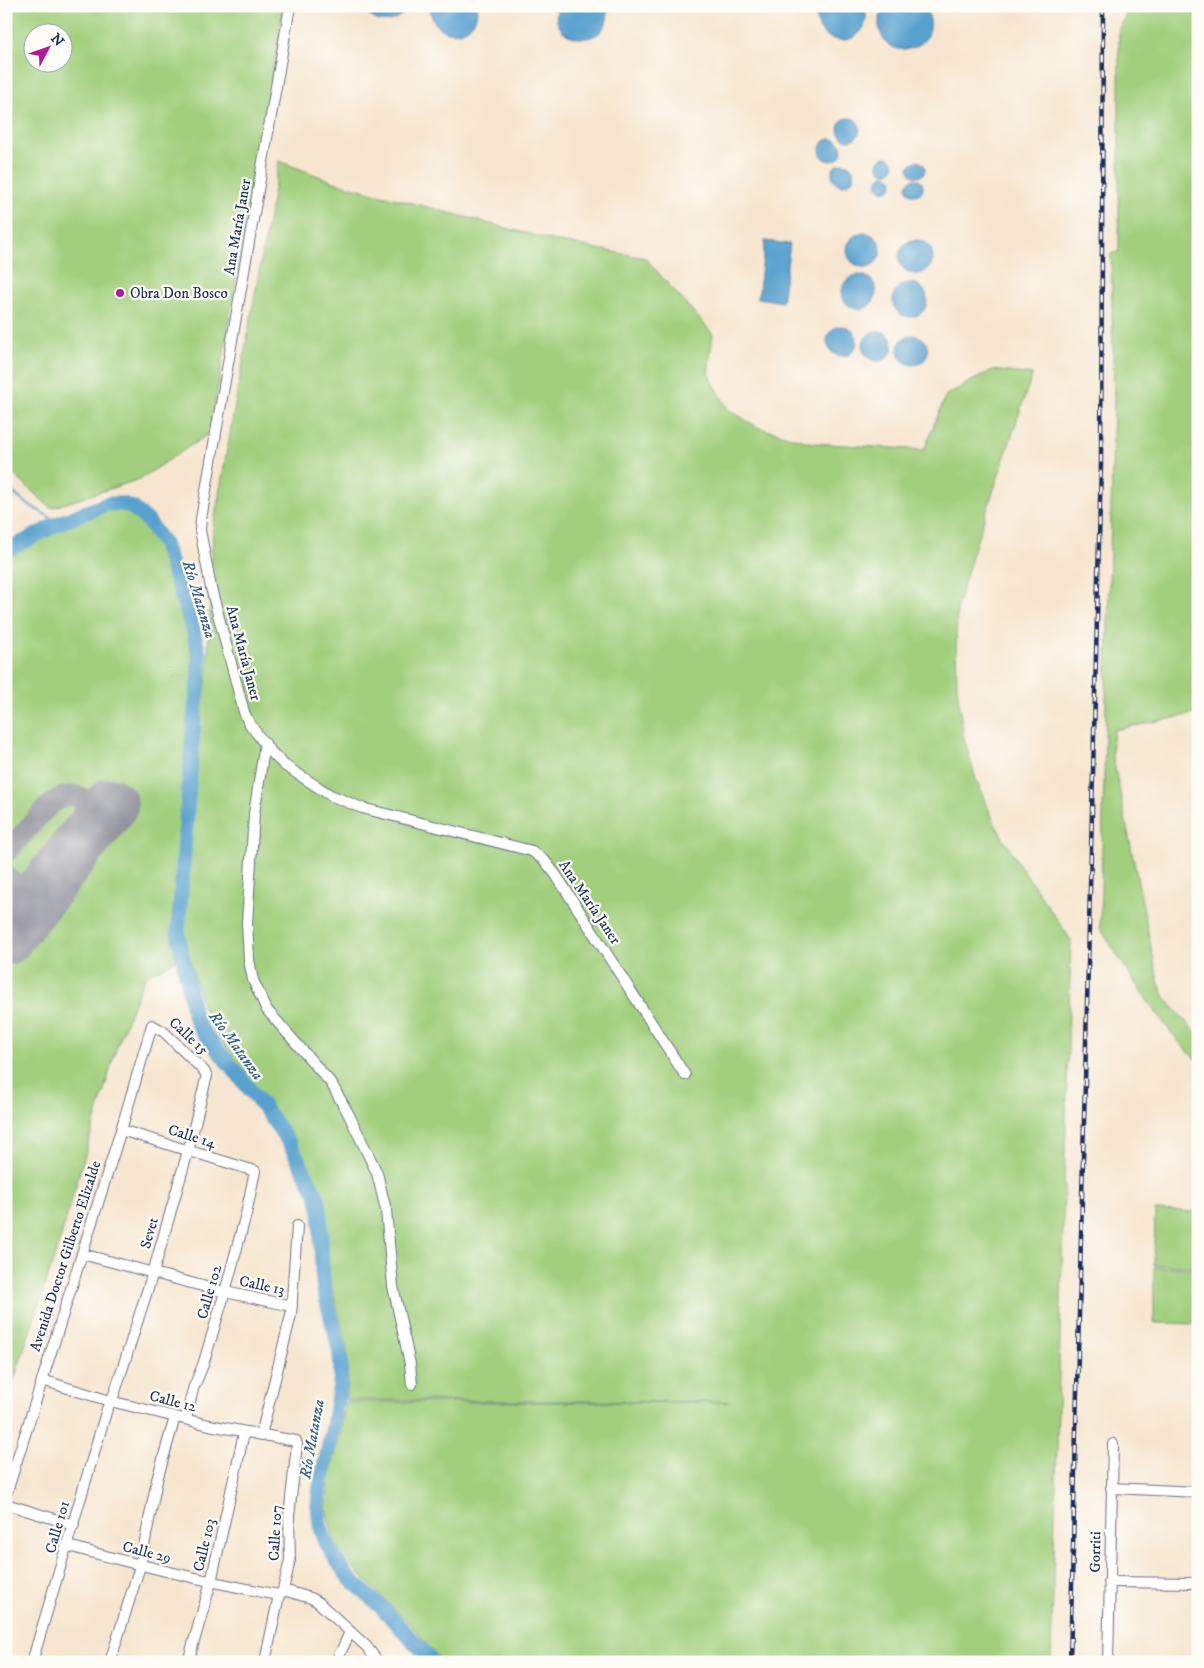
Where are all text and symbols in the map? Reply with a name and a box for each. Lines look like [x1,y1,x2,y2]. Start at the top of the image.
north arrow [22,22,72,72]
text: N [46,30,68,51]
street label: Ana María Janer [220,177,255,277]
place label: Obra Don Bosco [130,284,228,303]
marker: Obra Don Bosco [114,287,126,299]
water label: Río Matanza [177,557,220,641]
street label: Ana María Janer [222,603,265,703]
street label: Ana María Janer [554,856,625,948]
water label: Río Matanza [204,1006,268,1084]
street label: Calle 15 [165,1013,213,1060]
street label: Calle 14 [166,1120,218,1153]
street label: Avenida Doctor Gilberto Elizalde [26,1158,105,1354]
street label: Sevet [136,1215,163,1251]
street label: Calle 102 [193,1262,226,1321]
street label: Calle 13 [237,1271,286,1300]
street label: Calle 12 [147,1387,199,1417]
water label: Río Matanza [295,1398,329,1481]
street label: Calle 101 [41,1499,74,1556]
street label: Calle 107 [265,1504,286,1562]
street label: Calle 103 [189,1517,220,1573]
street label: Gorriti [1086,1531,1105,1573]
street label: Calle 29 [121,1537,173,1568]

